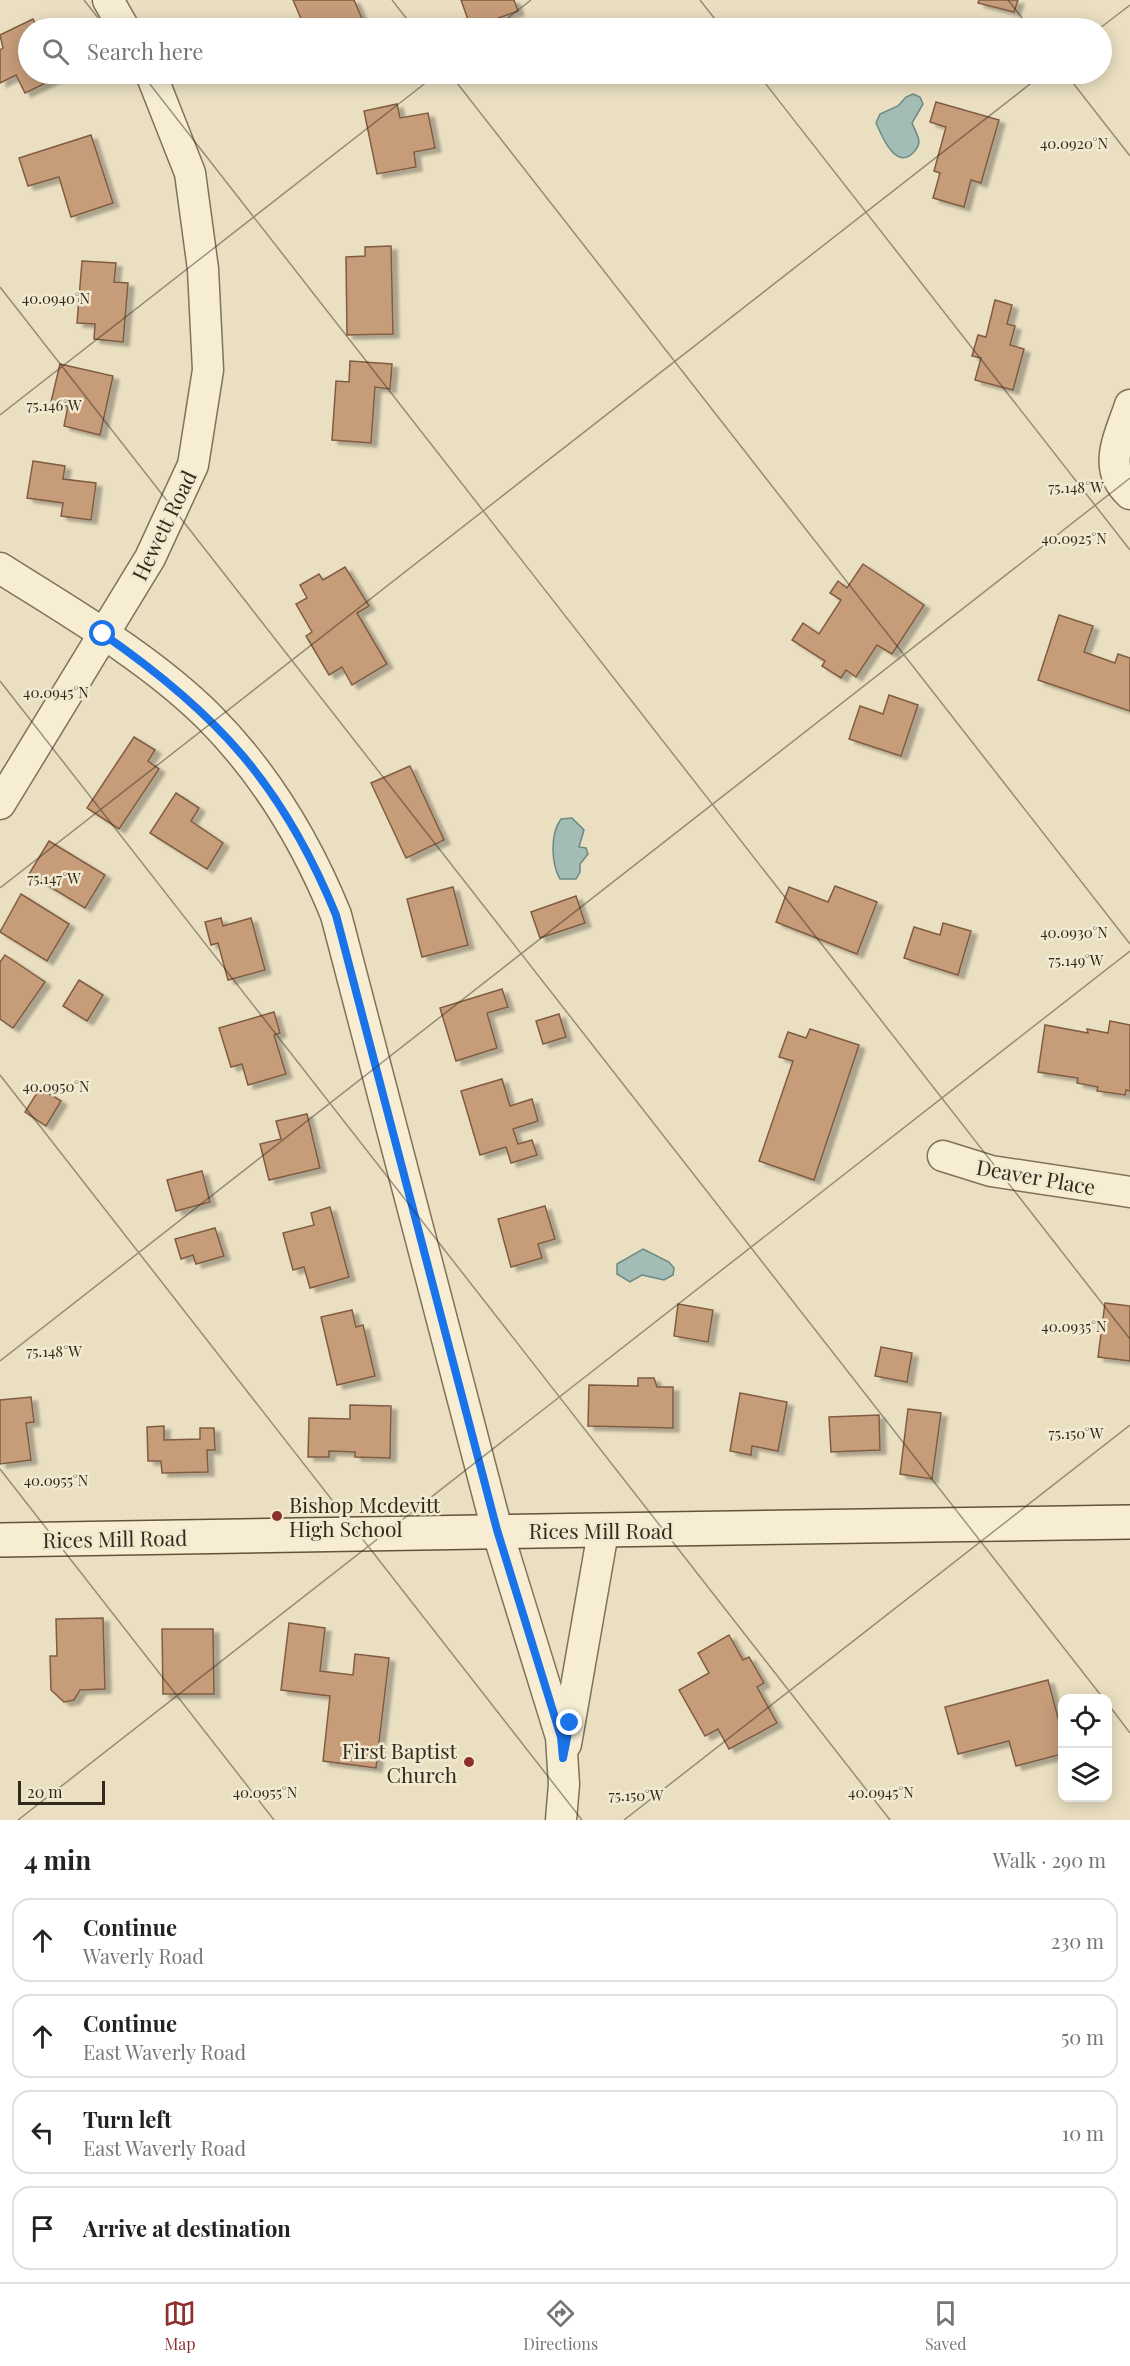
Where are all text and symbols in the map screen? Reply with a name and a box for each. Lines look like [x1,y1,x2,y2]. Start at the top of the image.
search box [18,18,1112,84]
icon: search [39,35,72,68]
text: Search here [87,36,203,66]
text: 40.0920°N [1040,133,1108,153]
text: 40.0940°N [22,288,91,308]
text: 75.146°W [26,395,82,415]
street label: Hewett Road [124,465,202,585]
text: 75.148°W [1048,477,1104,497]
text: 40.0925°N [1041,528,1107,548]
route start [89,620,115,646]
text: 40.0945°N [23,682,89,702]
text: 75.147°W [27,868,81,888]
text: 40.0930°N [1040,922,1108,942]
text: 75.149°W [1049,950,1104,970]
text: 40.0950°N [22,1076,90,1096]
street label: Deaver Place [974,1152,1098,1200]
text: 40.0935°N [1041,1316,1107,1336]
text: 75.148°W [26,1341,82,1361]
text: 75.150°W [1049,1423,1104,1443]
text: 40.0955°N [24,1470,89,1490]
place label: Bishop Mcdevitt High School [289,1490,441,1542]
marker: Bishop Mcdevitt High School [270,1509,284,1523]
street label: Rices Mill Road [529,1516,673,1544]
street label: Rices Mill Road [42,1523,188,1553]
map controls [1058,1694,1112,1802]
button: locate [1058,1694,1112,1748]
route end [556,1709,582,1735]
place label: First Baptist Church [342,1736,458,1788]
button: layers [1058,1748,1112,1802]
marker: First Baptist Church [462,1755,476,1769]
scale bar [18,1778,105,1806]
text: 20 m [27,1781,62,1802]
text: 40.0955°N [233,1782,298,1802]
text: 40.0945°N [848,1782,914,1802]
text: 75.150°W [609,1785,664,1805]
text: 4 min [24,1842,91,1877]
text: Walk · 290 m [993,1846,1106,1873]
text: Continue [83,1912,177,1942]
icon: ahead [26,1924,59,1957]
text: 230 m [1051,1927,1104,1954]
text: Waverly Road [83,1942,204,1969]
text: Continue [83,2008,177,2038]
icon: ahead [26,2020,59,2053]
text: 50 m [1061,2023,1104,2050]
text: East Waverly Road [83,2038,246,2065]
text: Turn left [83,2104,172,2134]
icon: left [26,2116,59,2149]
text: 10 m [1062,2119,1104,2146]
text: East Waverly Road [83,2134,246,2161]
icon: arrive [26,2212,59,2245]
text: Arrive at destination [83,2213,291,2243]
tab: Map [163,2297,196,2354]
tab: Directions [523,2297,598,2354]
tab: Saved [925,2297,967,2354]

